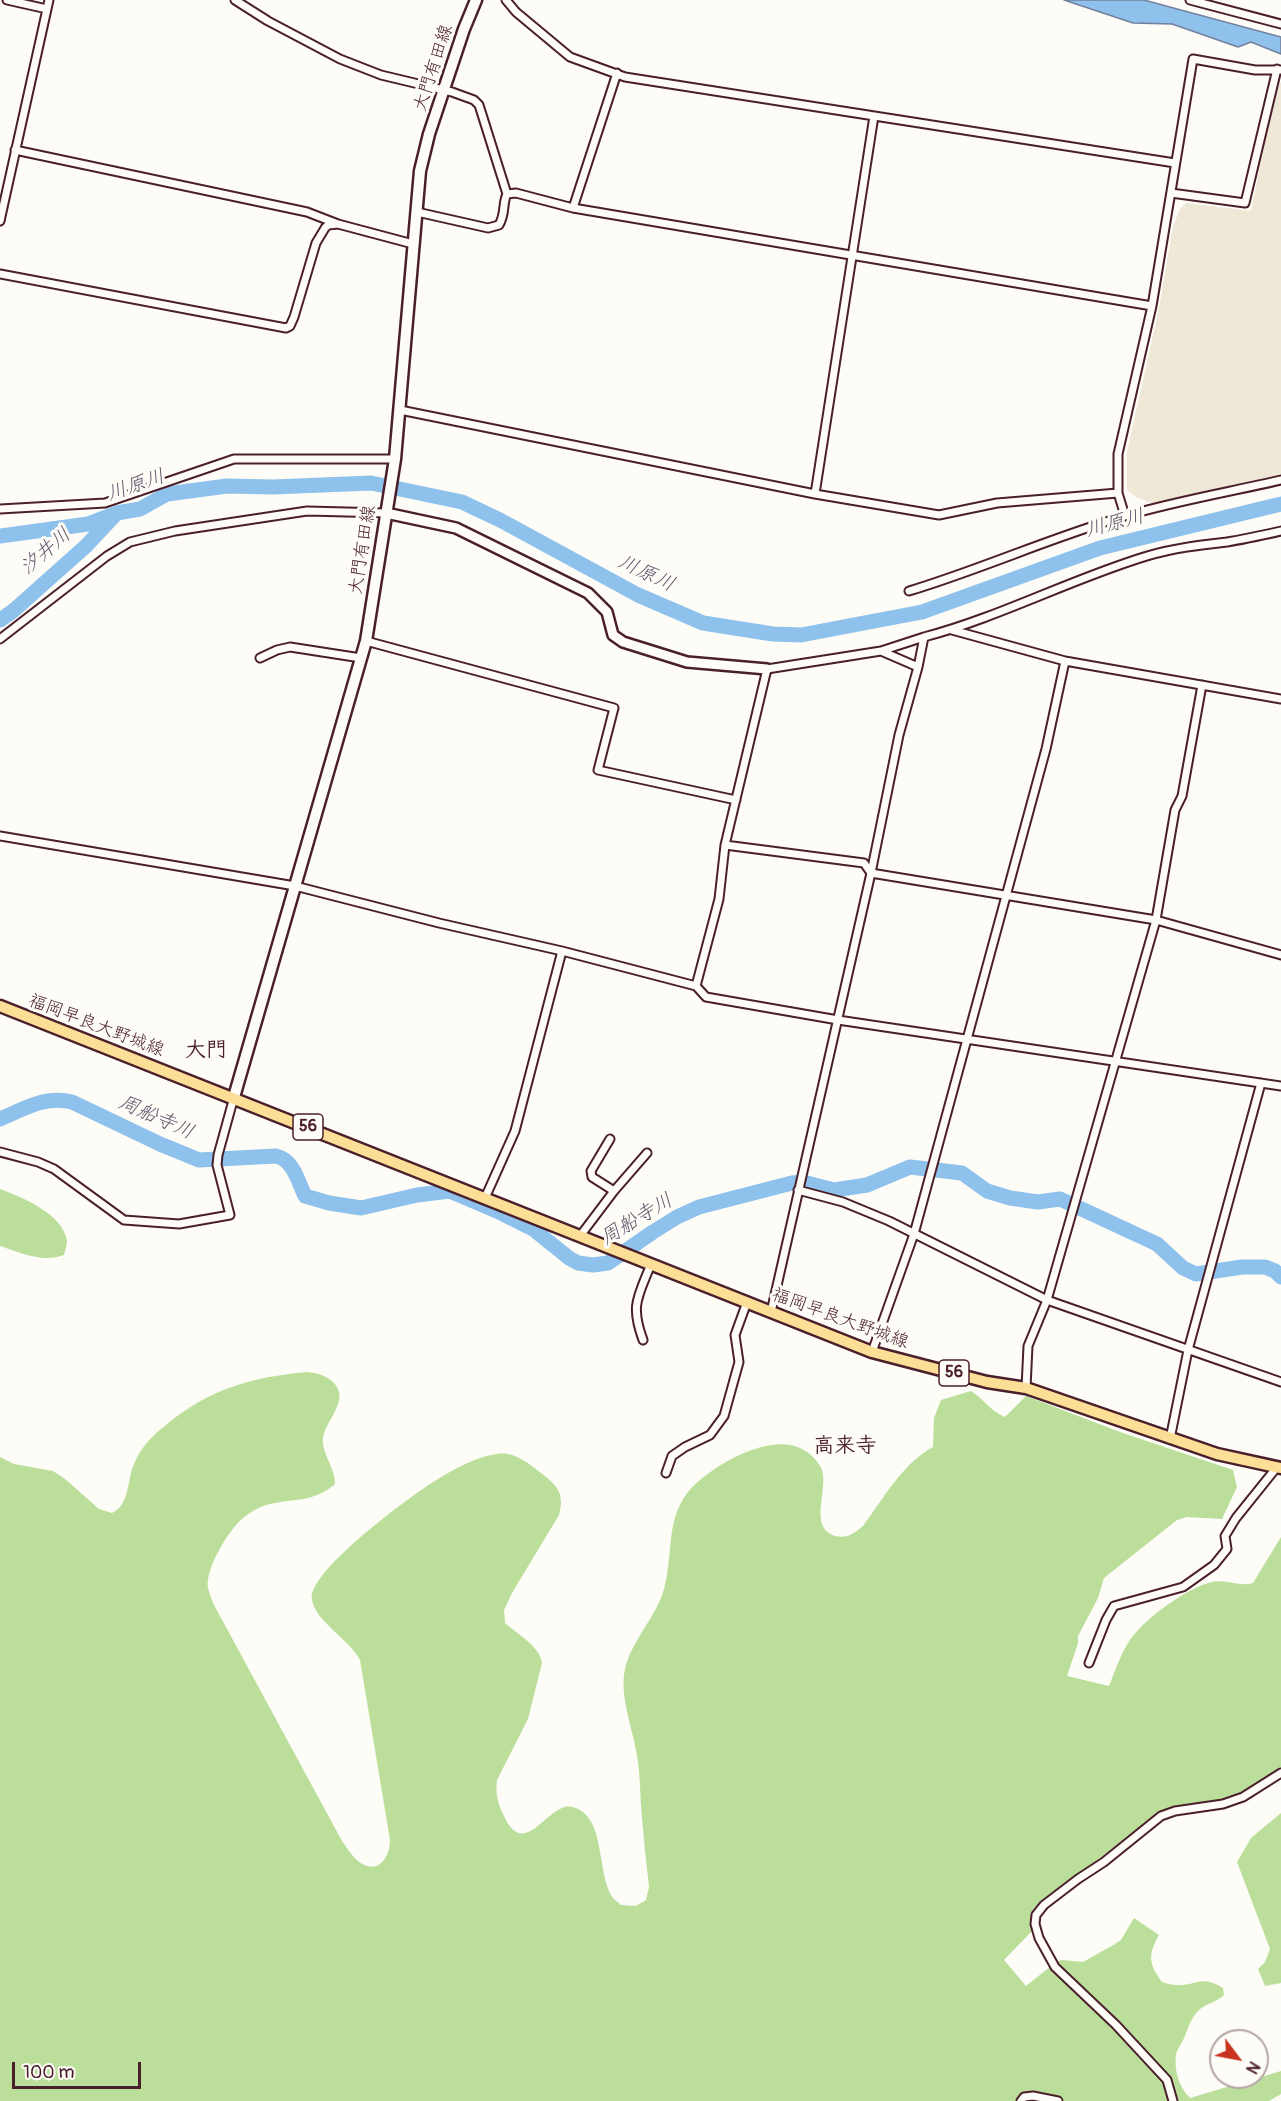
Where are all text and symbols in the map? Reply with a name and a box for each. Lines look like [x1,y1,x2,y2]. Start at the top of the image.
street label: 大門有田線 [410,22,458,114]
water label: 川原川 [104,465,168,507]
street label: 大門有田線 [345,504,381,596]
water label: 川原川 [1083,505,1147,543]
water label: 汐井川 [15,523,77,581]
water label: 川原川 [614,550,678,598]
street label: 福岡早良大野城線 [25,990,167,1062]
district label: 大門 [185,1038,227,1064]
water label: 周船寺川 [115,1091,197,1145]
road number: 56 [293,1114,323,1140]
water label: 周船寺川 [597,1189,677,1251]
street label: 福岡早良大野城線 [769,1284,911,1354]
road number: 56 [939,1360,969,1386]
district label: 高来寺 [814,1434,876,1460]
north arrow [1209,2029,1269,2089]
scale bar [15,2050,144,2088]
text: N [1241,2058,1264,2077]
text: 100 m [23,2061,75,2084]

